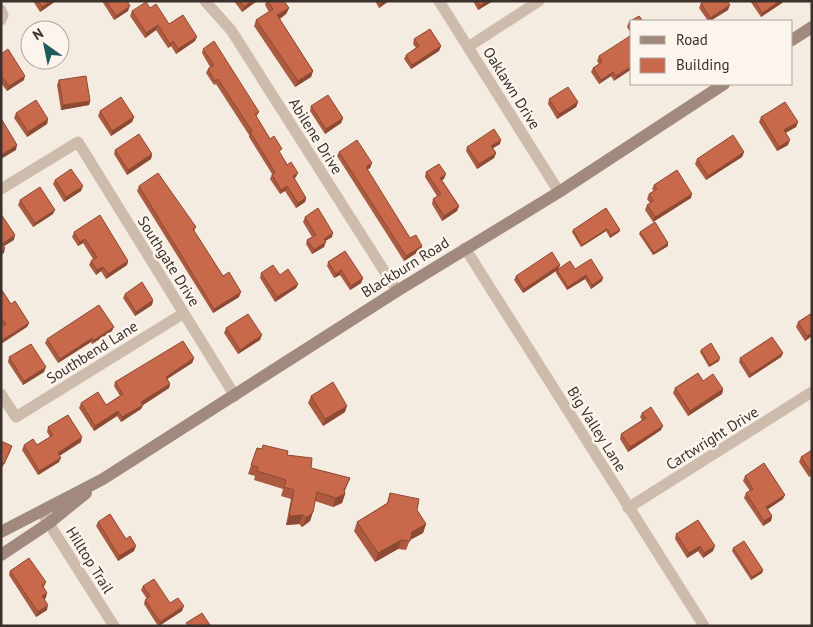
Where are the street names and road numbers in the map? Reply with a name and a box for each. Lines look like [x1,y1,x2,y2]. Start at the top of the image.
street label: Oaklawn Drive [479,43,545,133]
street label: Abilene Drive [285,94,347,178]
street label: Southgate Drive [134,212,204,310]
street label: Blackburn Road [358,233,452,301]
street label: Southbend Lane [43,316,141,388]
street label: Big Valley Lane [563,383,631,475]
street label: Cartwright Drive [662,402,762,474]
street label: Hilltop Trail [62,523,118,597]

